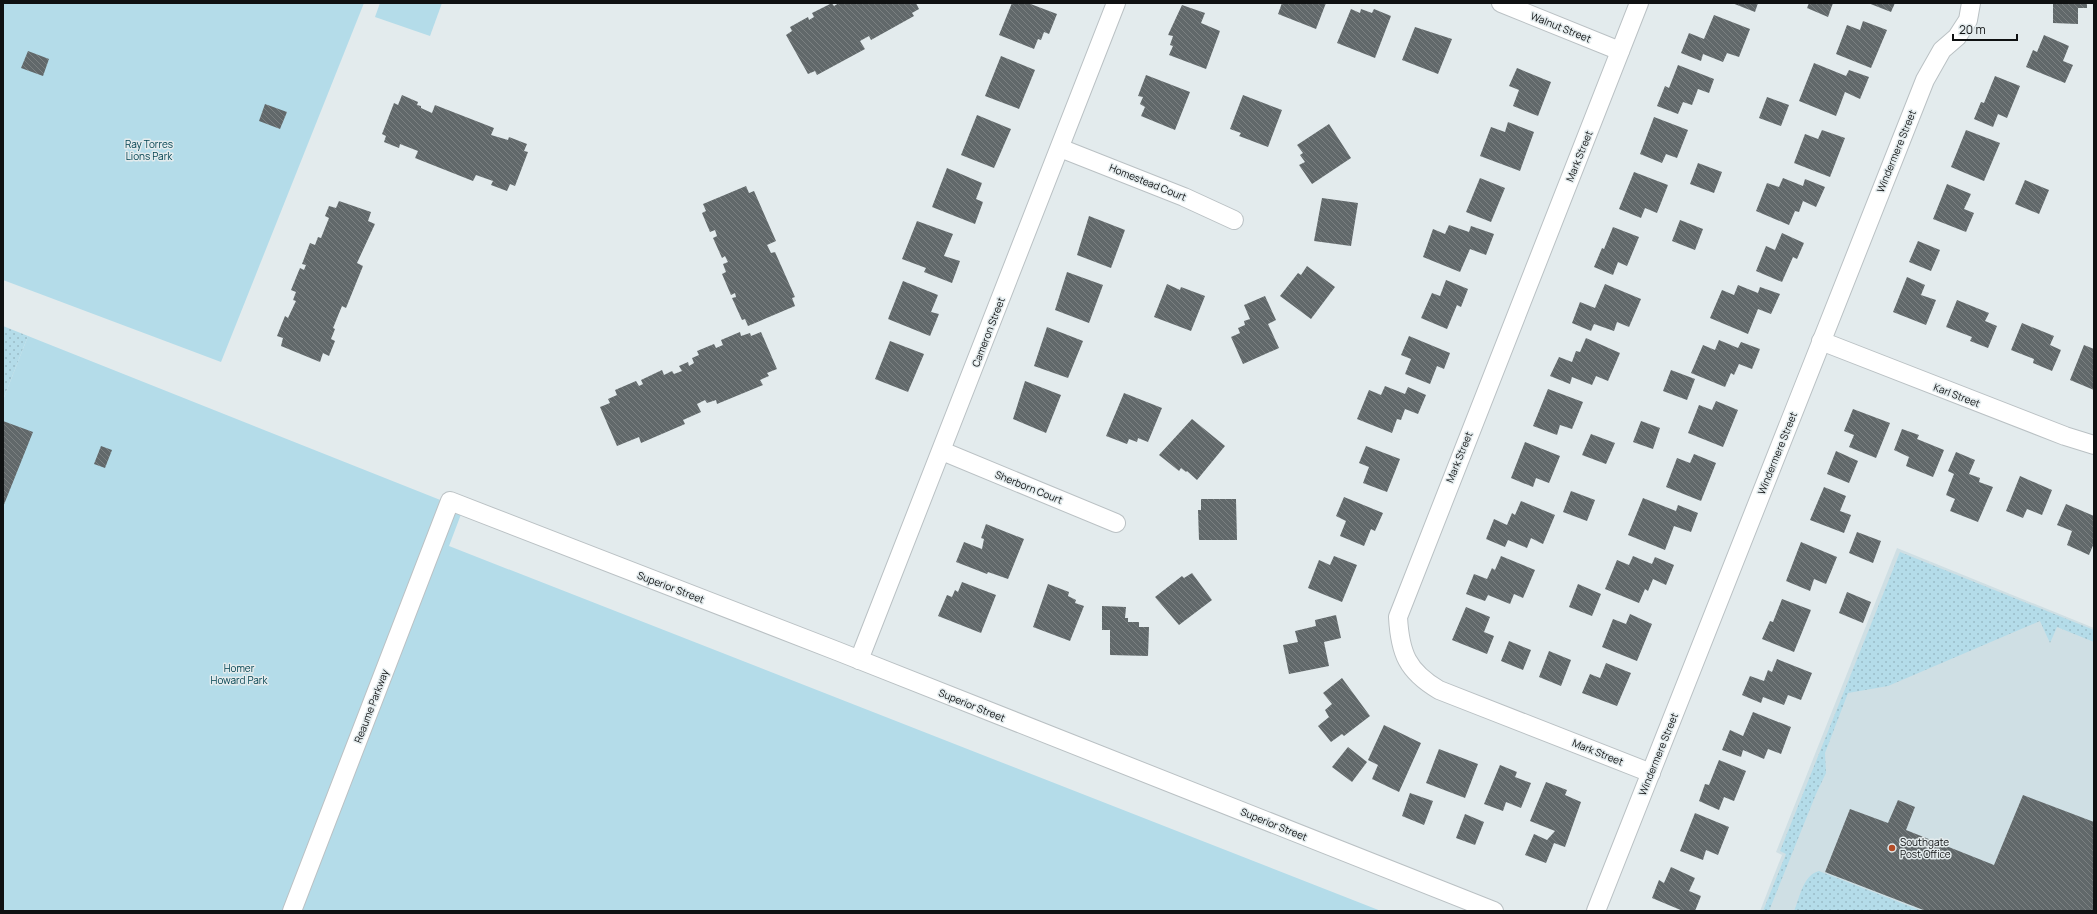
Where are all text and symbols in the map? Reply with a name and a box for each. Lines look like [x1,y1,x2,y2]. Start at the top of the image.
street label: Walnut Street [1529,9,1593,45]
scale bar [1953,16,2017,42]
text: 20 m [1959,21,1986,38]
street label: Windermere Street [1873,108,1919,194]
street label: Mark Street [1562,128,1596,184]
park label: Ray Torres Lions Park [125,137,173,163]
street label: Homestead Court [1107,160,1189,204]
street label: Cameron Street [968,295,1008,369]
street label: Karl Street [1932,380,1982,410]
street label: Windermere Street [1754,410,1800,496]
street label: Mark Street [1442,429,1476,485]
street label: Sherborn Court [993,467,1065,507]
street label: Superior Street [635,568,707,606]
park label: Homer Howard Park [211,661,268,687]
street label: Reaume Parkway [351,667,392,745]
street label: Superior Street [937,685,1007,725]
street label: Windermere Street [1635,711,1681,797]
street label: Mark Street [1570,735,1626,769]
street label: Superior Street [1239,804,1309,844]
place label: Southgate Post Office [1900,835,1951,861]
marker: Southgate Post Office [1887,843,1897,853]

